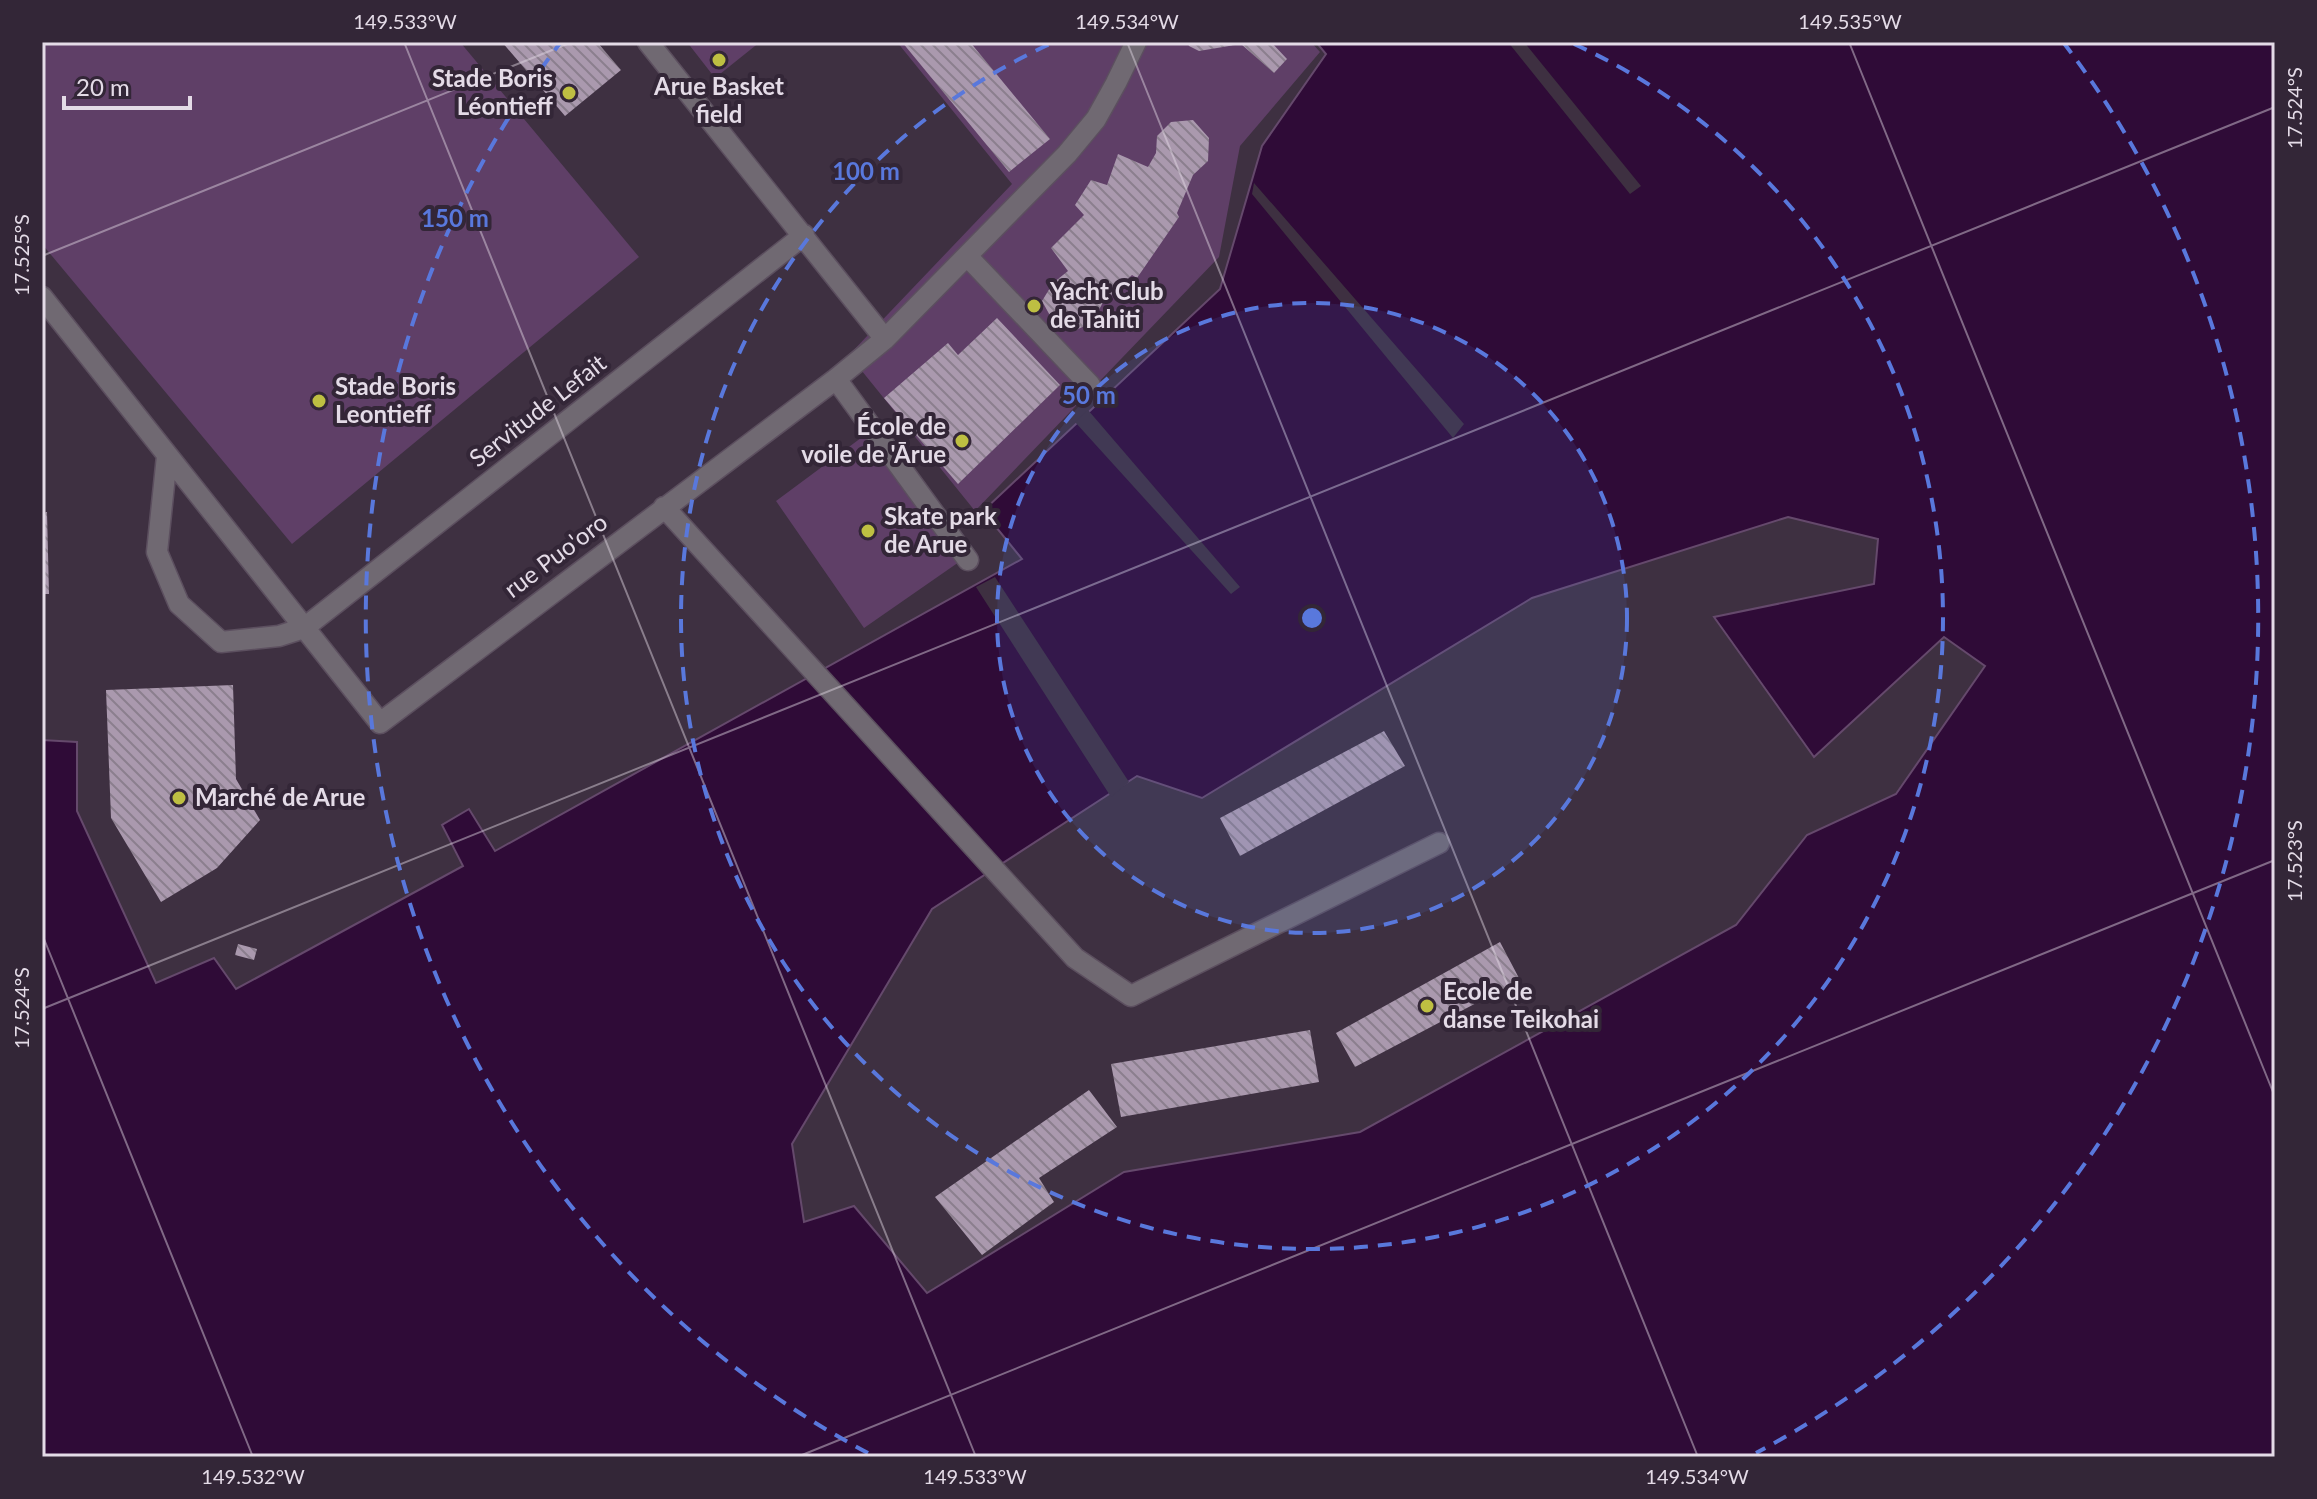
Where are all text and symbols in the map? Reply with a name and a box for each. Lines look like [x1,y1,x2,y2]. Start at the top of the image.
text: 149.533°W [353,9,457,33]
text: 149.534°W [1075,9,1179,33]
text: 149.535°W [1798,9,1902,33]
marker: Arue Basket field [710,51,728,69]
scale bar [64,60,190,110]
place label: Stade Boris Léontieff [432,63,554,120]
text: 17.524°S [2282,67,2306,149]
place label: Arue Basket field [653,71,784,128]
text: 20 m [76,72,130,101]
marker: Stade Boris Léontieff [560,84,578,102]
text: 100 m [832,156,900,185]
text: 150 m [421,203,489,232]
text: 17.525°S [9,214,33,296]
place label: Yacht Club de Tahiti [1049,276,1164,333]
marker: Yacht Club de Tahiti [1025,297,1043,315]
street label: Servitude Lefait [463,347,611,472]
place label: Stade Boris Leontieff [335,371,456,428]
text: 50 m [1062,380,1116,409]
marker: Stade Boris Leontieff [310,392,328,410]
place label: École de voile de 'Ārue [801,411,946,468]
marker: École de voile de 'Ārue [953,432,971,450]
place label: Skate park de Arue [884,501,997,558]
street label: rue Puo'oro [498,507,612,603]
marker: Skate park de Arue [859,522,877,540]
centre of rings [1298,604,1326,632]
place label: Marché de Arue [195,782,366,811]
marker: Marché de Arue [170,789,188,807]
text: 17.523°S [2282,820,2306,902]
text: 17.524°S [9,967,33,1049]
place label: Ecole de danse Teikohai [1443,976,1599,1033]
marker: Ecole de danse Teikohai [1418,997,1436,1015]
text: 149.532°W [201,1464,305,1488]
text: 149.533°W [923,1464,1027,1488]
text: 149.534°W [1645,1464,1749,1488]

